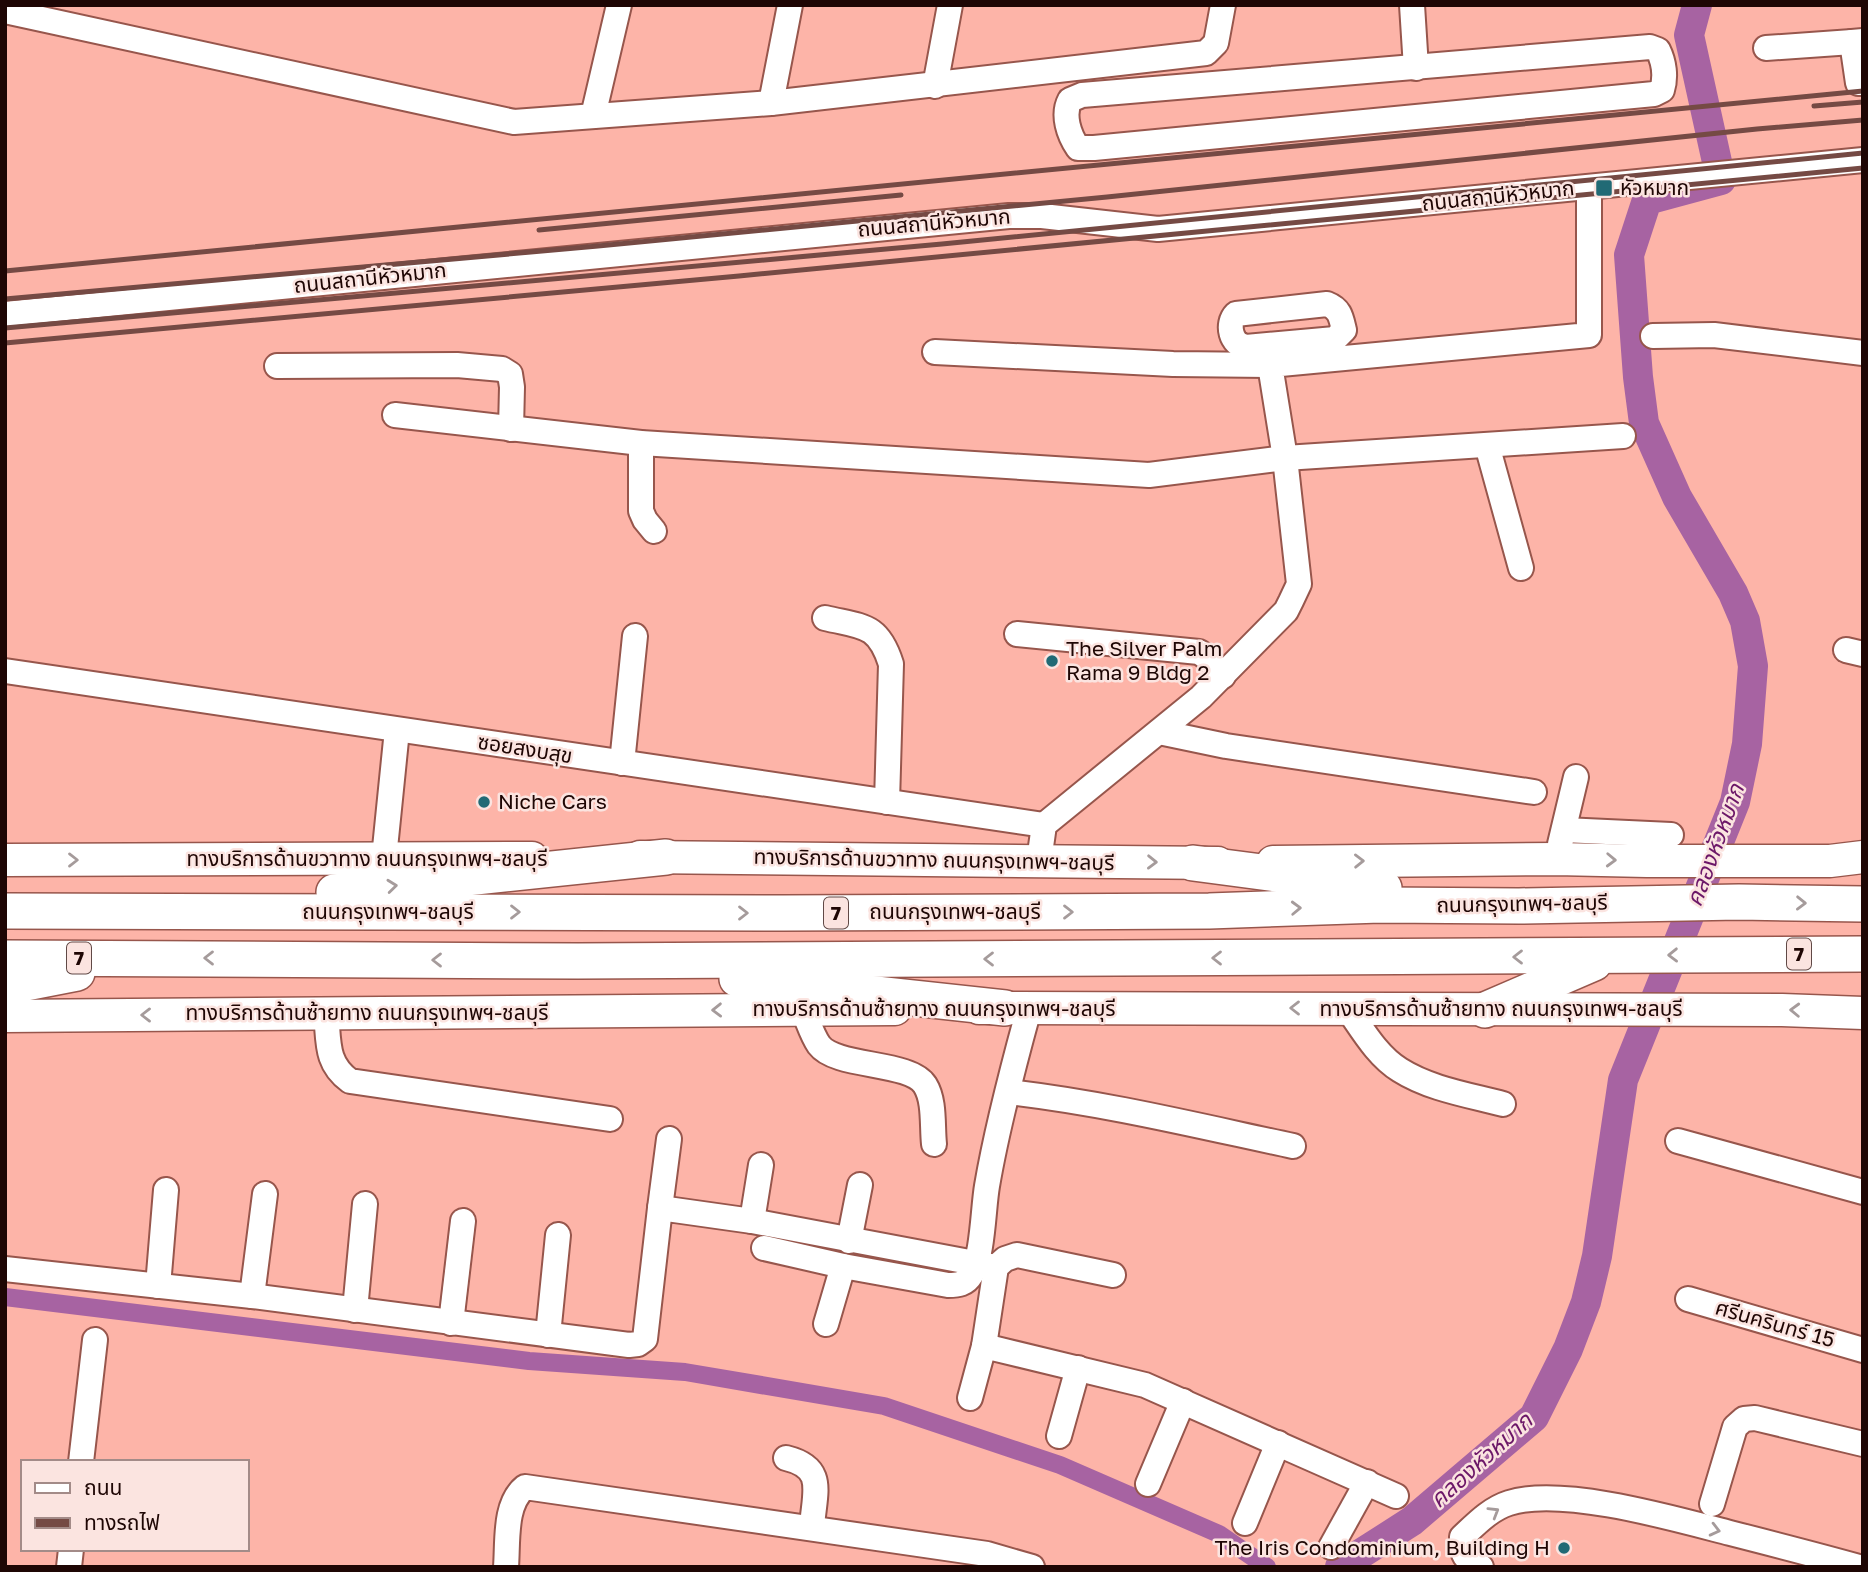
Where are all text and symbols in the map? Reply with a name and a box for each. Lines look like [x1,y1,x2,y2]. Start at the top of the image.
street label: ถนนสถานีหัวหมาก [1420,174,1576,216]
place label: หัวหมาก [1620,174,1689,200]
marker: หัวหมาก [1594,178,1614,198]
street label: ถนนสถานีหัวหมาก [856,202,1011,242]
street label: ถนนสถานีหัวหมาก [292,256,448,298]
place label: The Silver Palm Rama 9 Bldg 2 [1066,635,1222,685]
marker: The Silver Palm Rama 9 Bldg 2 [1044,653,1060,669]
street label: ซอยสงบสุข [476,728,574,769]
water label: คลองหัวหมาก [1679,778,1750,910]
place label: Niche Cars [498,788,607,814]
marker: Niche Cars [476,794,492,810]
street label: ทางบริการด้านขวาทาง ถนนกรุงเทพฯ-ชลบุรี [753,843,1115,876]
street label: ทางบริการด้านขวาทาง ถนนกรุงเทพฯ-ชลบุรี [187,845,547,872]
one-way arrow [69,852,79,868]
one-way arrow [1355,853,1365,869]
one-way arrow [1606,853,1617,868]
one-way arrow [1147,855,1158,870]
one-way arrow [386,879,397,894]
street label: ถนนกรุงเทพฯ-ชลบุรี [1436,889,1608,918]
one-way arrow [1796,895,1807,911]
road number: 7 [824,897,848,928]
street label: ถนนกรุงเทพฯ-ชลบุรี [302,898,474,925]
street label: ถนนกรุงเทพฯ-ชลบุรี [869,898,1041,925]
one-way arrow [1291,900,1302,915]
one-way arrow [511,904,521,920]
one-way arrow [1064,904,1074,920]
one-way arrow [738,905,749,921]
road number: 7 [1787,938,1811,970]
road number: 7 [67,942,91,974]
one-way arrow [1667,947,1677,963]
one-way arrow [1512,949,1523,964]
one-way arrow [203,950,214,966]
one-way arrow [1211,950,1221,966]
one-way arrow [983,951,994,967]
one-way arrow [431,952,441,968]
street label: ทางบริการด้านซ้ายทาง ถนนกรุงเทพฯ-ชลบุรี [752,995,1116,1022]
street label: ทางบริการด้านซ้ายทาง ถนนกรุงเทพฯ-ชลบุรี [1319,995,1683,1022]
street label: ทางบริการด้านซ้ายทาง ถนนกรุงเทพฯ-ชลบุรี [185,999,549,1026]
one-way arrow [1289,1000,1299,1016]
one-way arrow [711,1002,721,1018]
one-way arrow [1789,1003,1800,1018]
one-way arrow [140,1007,151,1023]
street label: ศรีนครินทร์ 15 [1713,1294,1838,1352]
water label: คลองหัวหมาก [1423,1405,1538,1513]
legend [21,1460,248,1551]
text: ถนน [84,1474,122,1500]
one-way arrow [1486,1507,1499,1520]
text: ทางรถไฟ [84,1509,160,1535]
one-way arrow [1709,1521,1721,1536]
place label: The Iris Condominium, Building H [1214,1534,1550,1560]
marker: The Iris Condominium, Building H [1556,1540,1572,1556]

